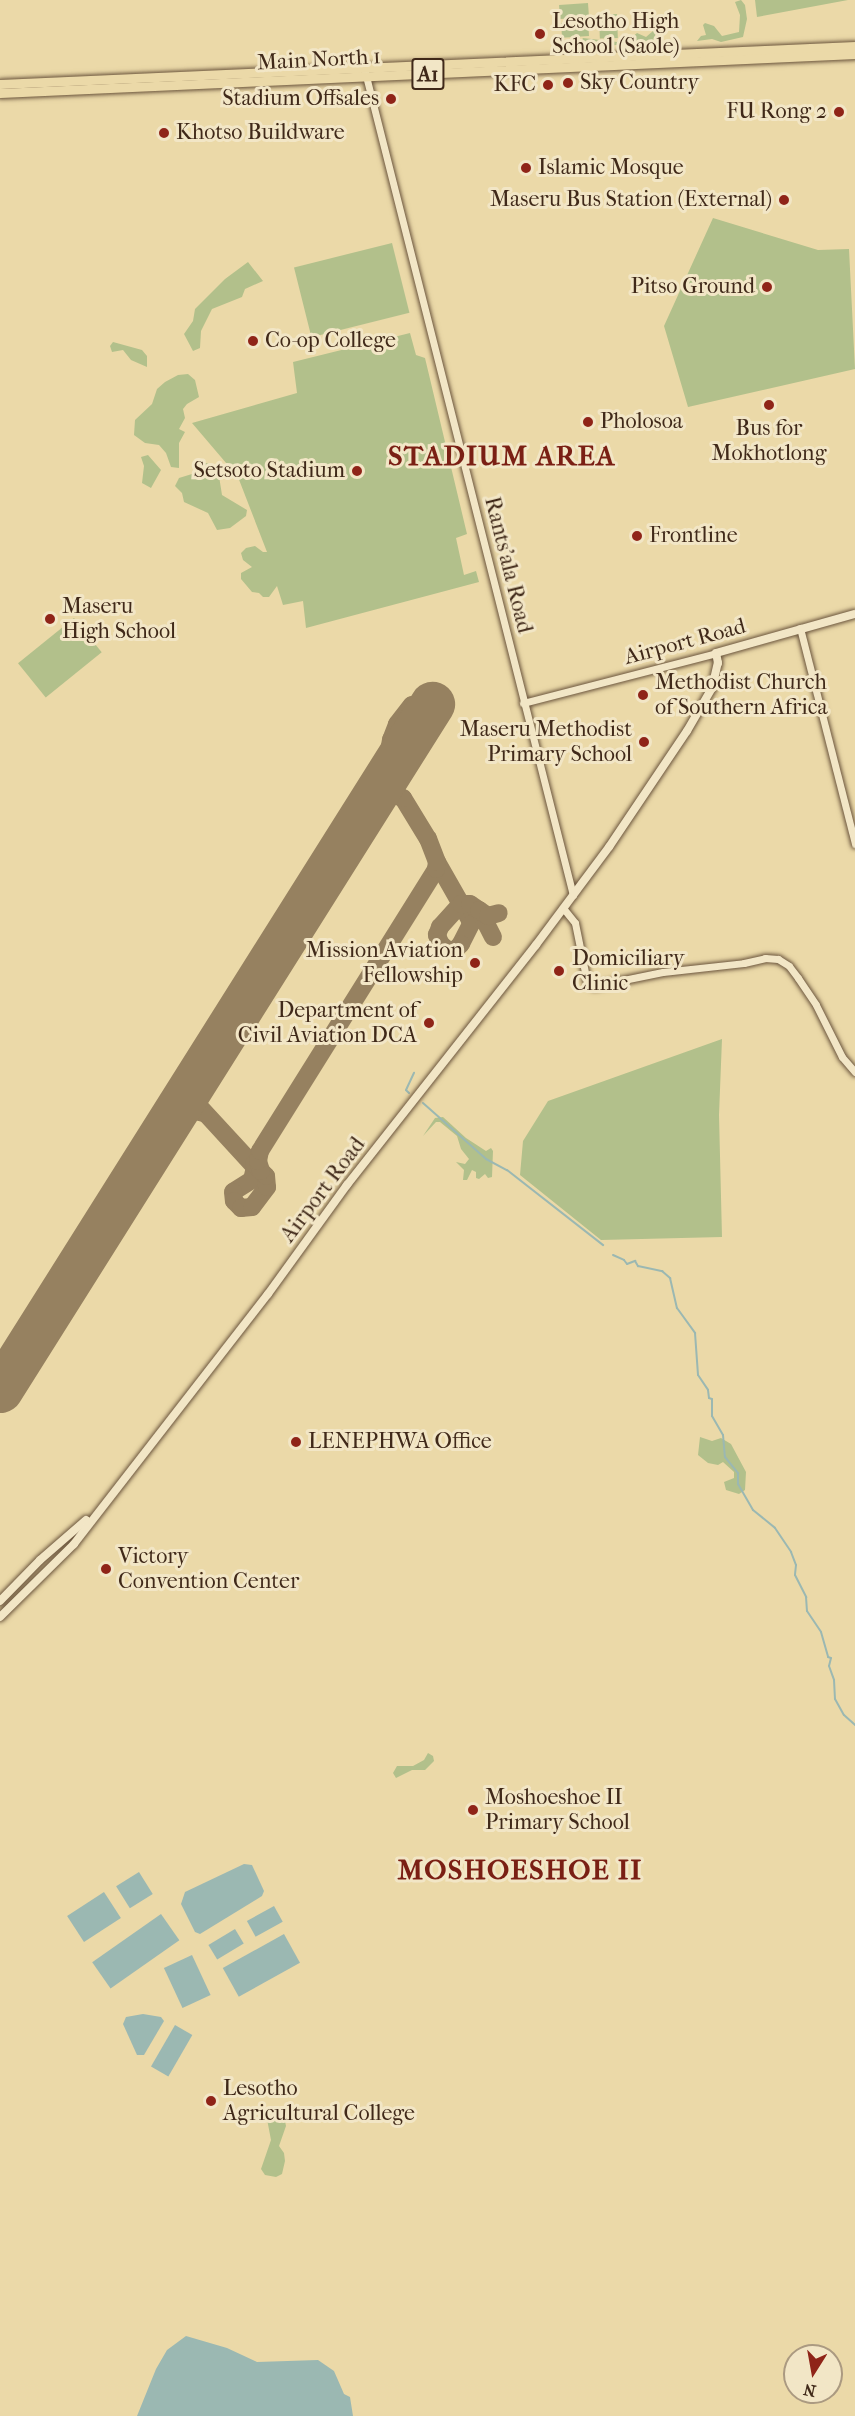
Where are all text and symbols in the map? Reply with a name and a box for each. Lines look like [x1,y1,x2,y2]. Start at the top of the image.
place label: Lesotho High School (Saole) [552,8,680,60]
marker: Lesotho High School (Saole) [533,27,547,41]
street label: Main North 1 [256,44,382,76]
road number: A1 [410,56,446,92]
place label: Sky Country [580,70,699,96]
place label: KFC [493,72,536,98]
marker: Sky Country [561,76,575,90]
marker: KFC [541,78,555,92]
place label: Stadium Offsales [222,86,379,112]
marker: Stadium Offsales [384,92,398,106]
place label: FU Rong 2 [726,99,827,125]
marker: FU Rong 2 [832,105,846,119]
place label: Khotso Buildware [176,120,345,146]
marker: Khotso Buildware [157,126,171,140]
place label: Islamic Mosque [538,155,684,181]
marker: Islamic Mosque [519,161,533,175]
place label: Maseru Bus Station (External) [490,187,772,213]
marker: Maseru Bus Station (External) [777,193,791,207]
place label: Pitso Ground [631,274,755,300]
marker: Pitso Ground [760,280,774,294]
place label: Co-op College [265,328,396,354]
marker: Co-op College [246,334,260,348]
marker: Bus for Mokhotlong [762,398,776,412]
place label: Pholosoa [600,409,683,435]
marker: Pholosoa [581,415,595,429]
place label: Bus for Mokhotlong [712,415,826,466]
district label: STADIUM AREA [388,439,616,473]
place label: Setsoto Stadium [194,458,345,484]
marker: Setsoto Stadium [350,464,364,478]
street label: Rants'ala Road [478,494,538,636]
place label: Frontline [649,523,738,549]
marker: Frontline [630,529,644,543]
place label: Maseru High School [62,593,176,644]
marker: Maseru High School [43,612,57,626]
street label: Airport Road [621,613,749,671]
place label: Methodist Church of Southern Africa [655,669,828,720]
marker: Methodist Church of Southern Africa [636,688,650,702]
place label: Maseru Methodist Primary School [460,716,632,768]
marker: Maseru Methodist Primary School [637,735,651,749]
place label: Mission Aviation Fellowship [306,937,463,988]
place label: Domiciliary Clinic [572,945,685,996]
marker: Mission Aviation Fellowship [468,956,482,970]
marker: Domiciliary Clinic [550,962,568,980]
place label: Department of Civil Aviation DCA [238,997,417,1048]
marker: Department of Civil Aviation DCA [422,1016,436,1030]
street label: Airport Road [275,1132,371,1248]
place label: LENEPHWA Office [308,1429,492,1455]
marker: LENEPHWA Office [289,1435,303,1449]
place label: Victory Convention Center [118,1543,299,1594]
marker: Victory Convention Center [99,1562,113,1576]
place label: Moshoeshoe II Primary School [485,1784,630,1836]
marker: Moshoeshoe II Primary School [466,1803,480,1817]
district label: MOSHOESHOE II [397,1853,643,1887]
place label: Lesotho Agricultural College [223,2075,415,2126]
marker: Lesotho Agricultural College [204,2094,218,2108]
north arrow [783,2344,843,2404]
text: N [802,2380,818,2401]

